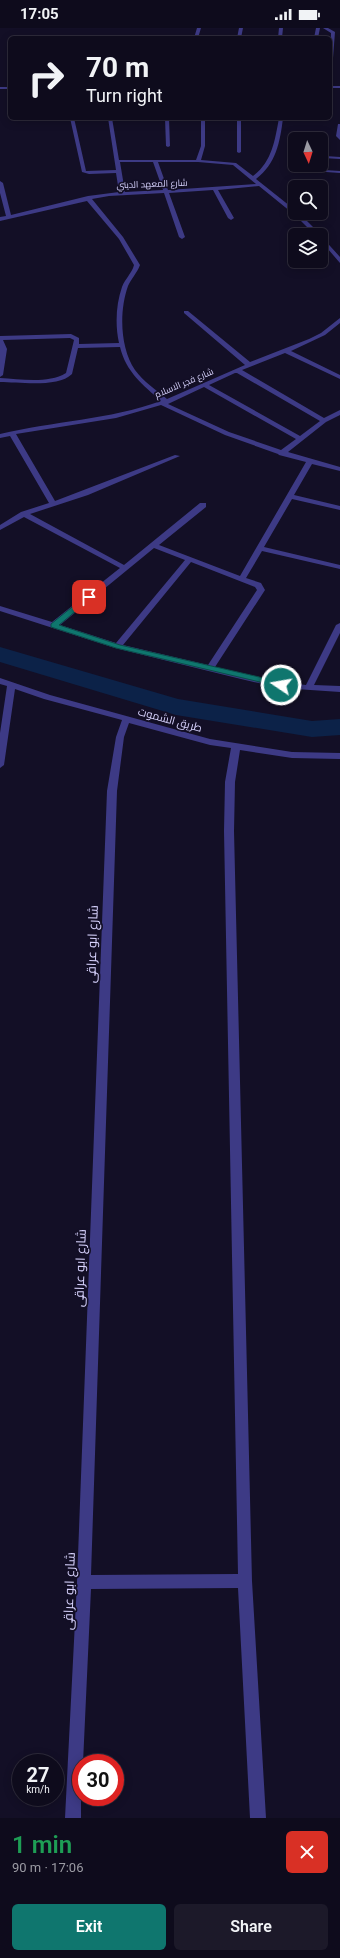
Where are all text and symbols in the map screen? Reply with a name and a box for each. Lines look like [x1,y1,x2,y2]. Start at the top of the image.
text: 17:05 [20,5,59,23]
text: 70 m [86,51,149,84]
icon: right [20,52,72,104]
text: Turn right [86,85,163,106]
north arrow [288,132,328,172]
map controls [288,132,328,268]
street label: شارع المعهد الديني [116,178,188,192]
button: search [288,180,328,220]
button: layers [288,228,328,268]
street label: شارع فجر الاسلام [153,366,215,401]
pin [72,580,106,614]
icon: arrive [78,586,100,608]
position arrow [260,664,302,706]
street label: طريق الشموت [137,705,203,735]
street label: شارع ابو عراقى [83,905,102,983]
street label: شارع ابو عراقى [71,1229,90,1307]
street label: شارع ابو عراقى [60,1552,79,1630]
speed limit sign: 30 [72,1754,124,1806]
text: 27 [27,1763,49,1787]
text: km/h [26,1784,50,1795]
text: 1 min [12,1831,72,1859]
button: close [286,1831,328,1873]
text: 90 m · 17:06 [12,1860,83,1875]
button: Exit [12,1904,166,1950]
button: Share [174,1904,328,1950]

